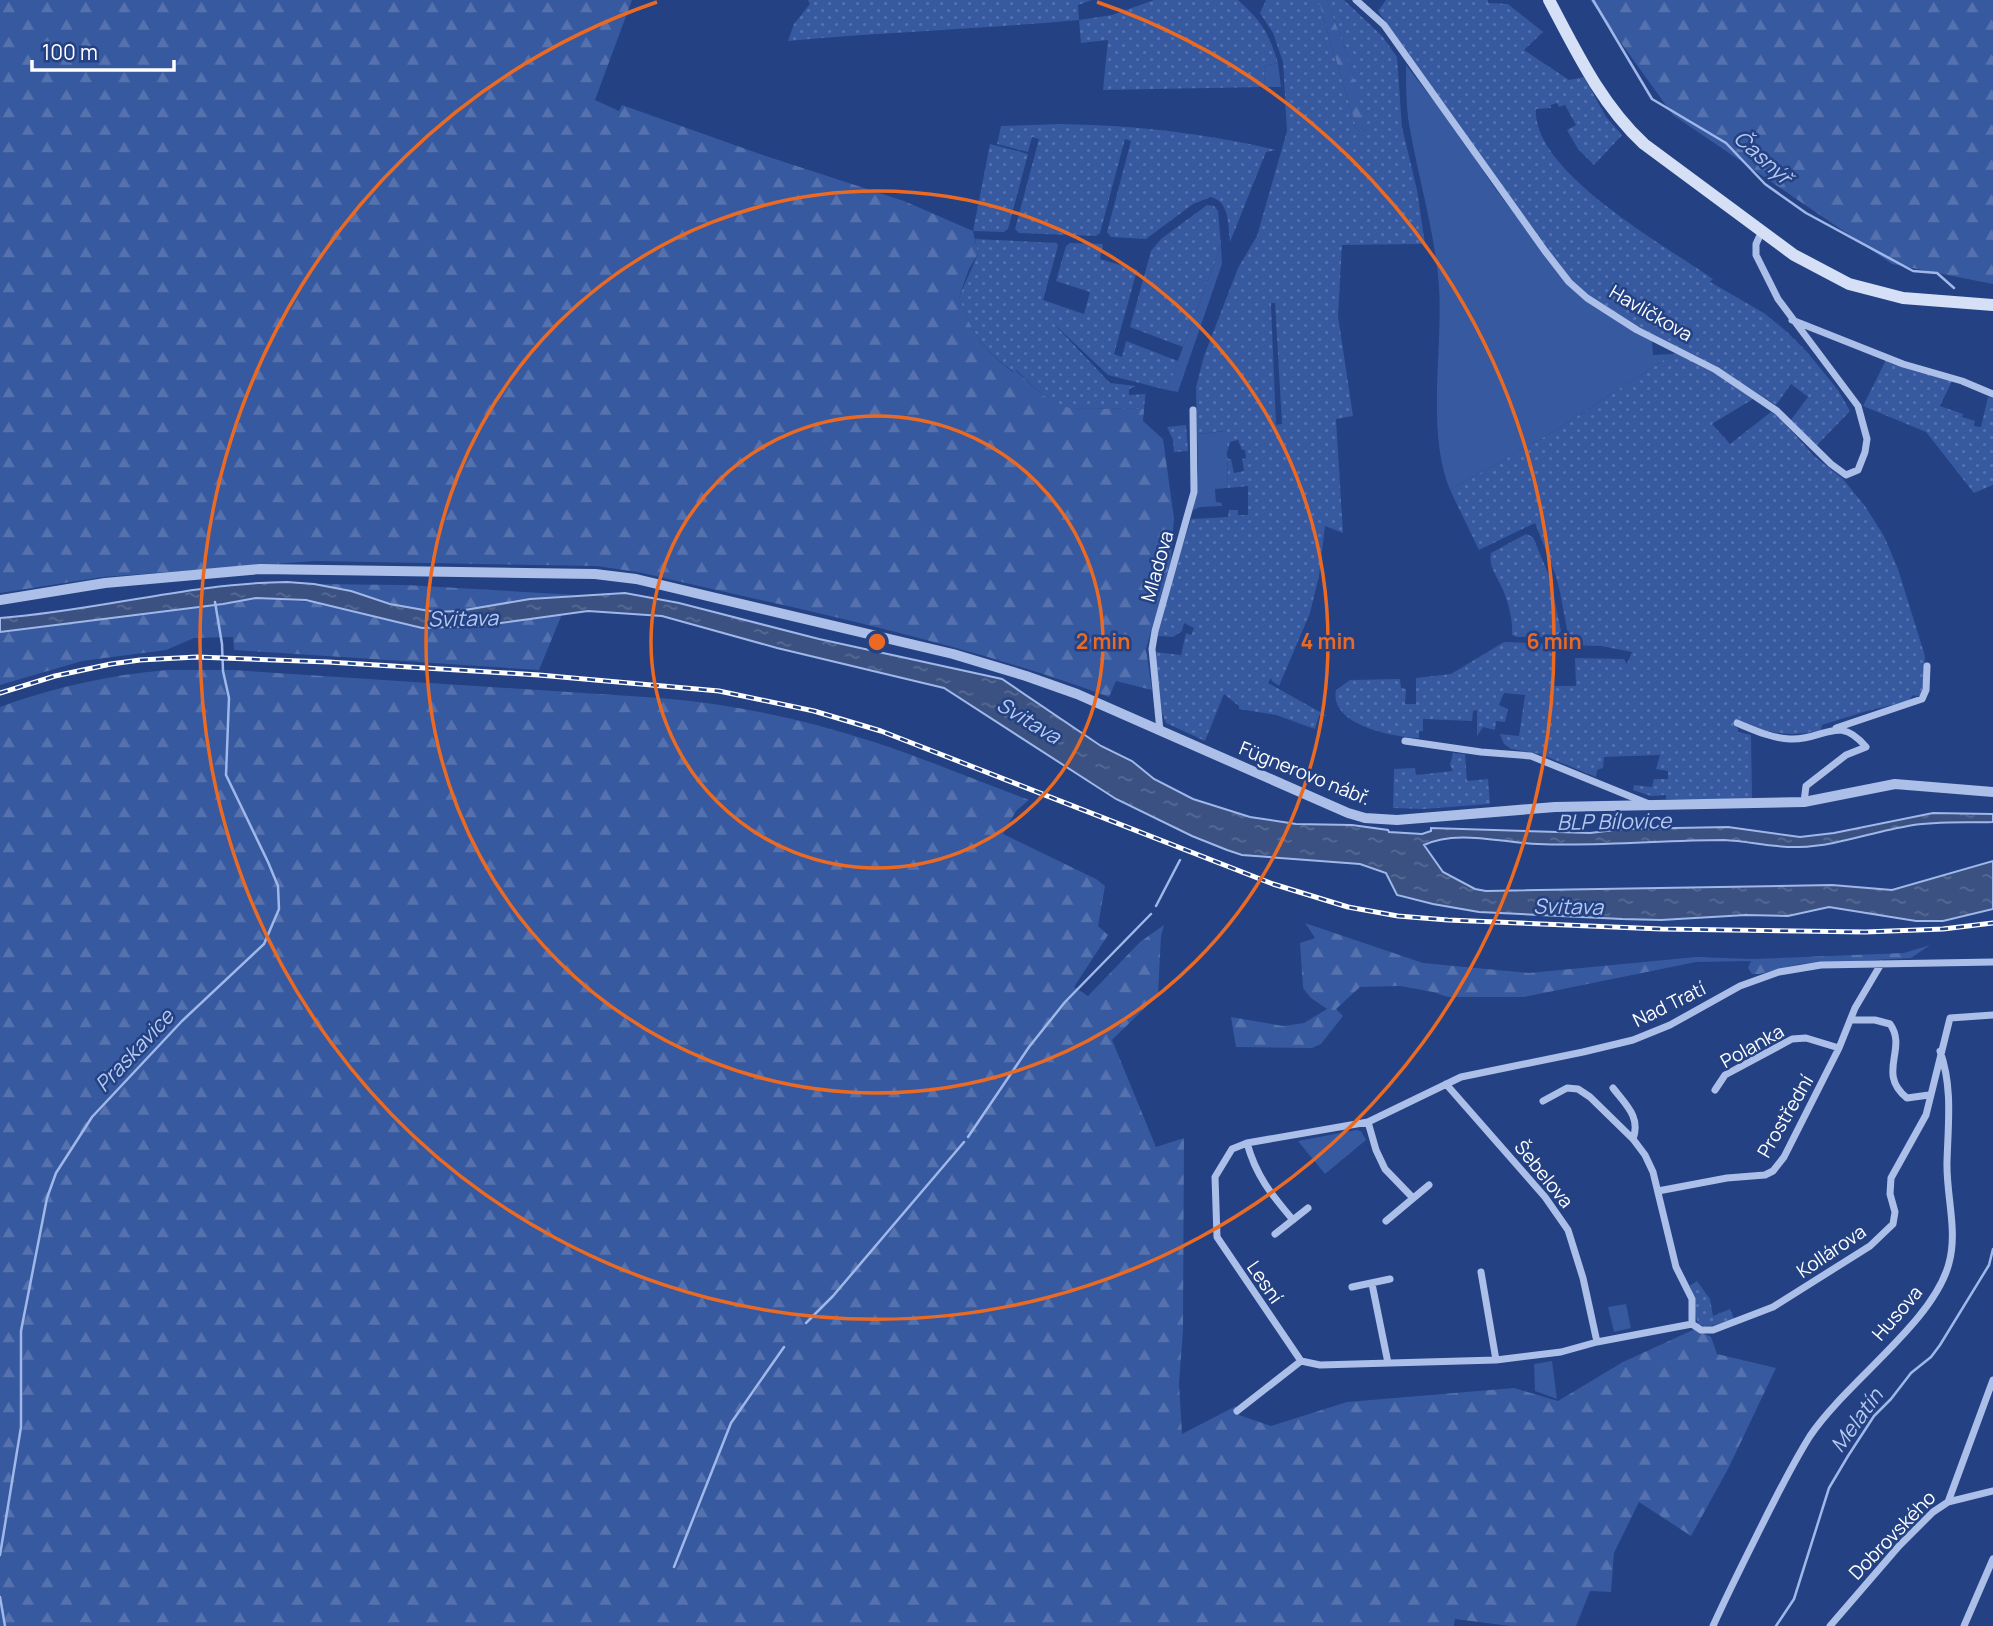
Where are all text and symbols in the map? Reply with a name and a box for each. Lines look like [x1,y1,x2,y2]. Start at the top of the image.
scale bar [32,28,173,72]
text: 100 m [42,38,98,66]
water label: Časnýř [1728,124,1801,193]
street label: Havlíčkova [1605,279,1697,347]
street label: Mladova [1134,527,1180,605]
water label: Svitava [428,603,500,633]
text: 2 min [1076,627,1130,655]
text: 4 min [1301,627,1355,655]
text: 6 min [1526,627,1582,655]
centre of rings [865,630,889,654]
water label: Svitava [992,690,1067,751]
street label: Fügnerovo nábř. [1235,735,1375,811]
water label: BLP Bílovice [1557,806,1673,836]
water label: Svitava [1533,891,1605,921]
street label: Nad Tratí [1628,975,1710,1033]
water label: Praskavice [89,1001,181,1097]
street label: Polanka [1716,1018,1788,1074]
street label: Prostřední [1751,1070,1819,1162]
street label: Šebelova [1509,1135,1579,1213]
street label: Kollárova [1791,1218,1871,1284]
street label: Lesní [1241,1255,1289,1309]
street label: Husova [1866,1280,1928,1346]
water label: Melatín [1823,1381,1889,1457]
street label: Dobrovského [1843,1485,1941,1585]

